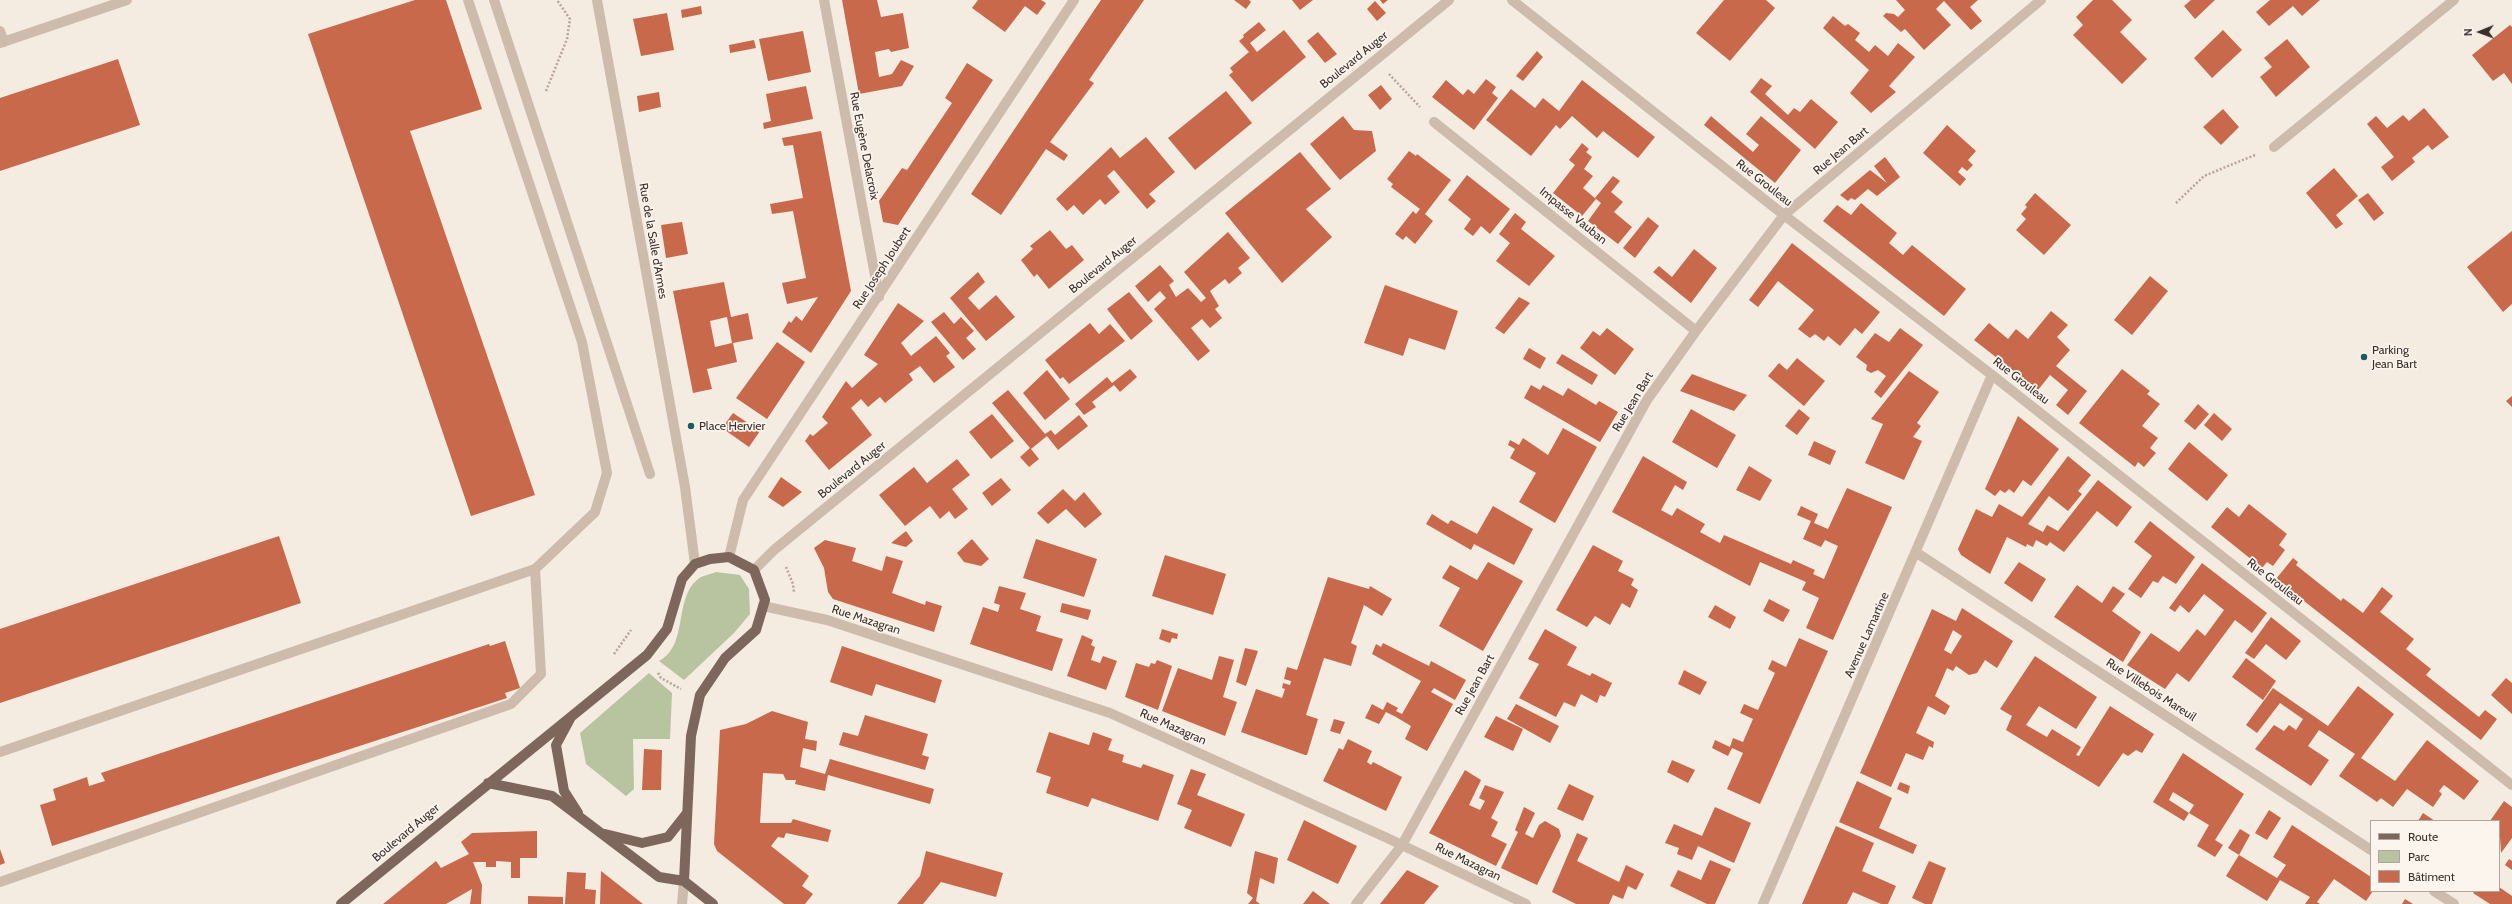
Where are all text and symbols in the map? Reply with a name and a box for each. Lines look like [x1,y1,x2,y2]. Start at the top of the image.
north arrow [2460,12,2500,52]
street label: Boulevard Auger [1317,28,1391,92]
text: N [2461,28,2475,36]
street label: Rue Eugène Delacroix [846,91,882,201]
street label: Rue Jean Bart [1811,124,1871,178]
street label: Rue Grouleau [1733,156,1795,210]
street label: Rue de la Salle d'Armes [636,182,670,300]
street label: Impasse Vauban [1536,184,1610,248]
street label: Rue Joseph Joubert [850,224,914,312]
street label: Boulevard Auger [1066,233,1140,297]
place label: Parking Jean Bart [2372,343,2417,371]
marker: Parking Jean Bart [2359,352,2369,362]
street label: Rue Grouleau [1990,354,2052,408]
street label: Rue Jean Bart [1610,369,1656,435]
place label: Place Hervier [699,419,765,433]
marker: Place Hervier [686,421,696,431]
street label: Boulevard Auger [815,438,889,502]
street label: Rue Grouleau [2244,555,2306,609]
street label: Avenue Lamartine [1842,590,1892,680]
street label: Rue Mazagran [830,602,902,638]
street label: Rue Jean Bart [1452,652,1498,718]
street label: Rue Villebois Mareuil [2103,655,2199,725]
street label: Rue Mazagran [1138,706,1208,748]
street label: Boulevard Auger [370,801,442,865]
legend [2370,820,2500,892]
text: Route [2408,829,2438,844]
street label: Rue Mazagran [1433,840,1503,884]
text: Parc [2408,849,2430,864]
text: Bâtiment [2408,869,2455,884]

